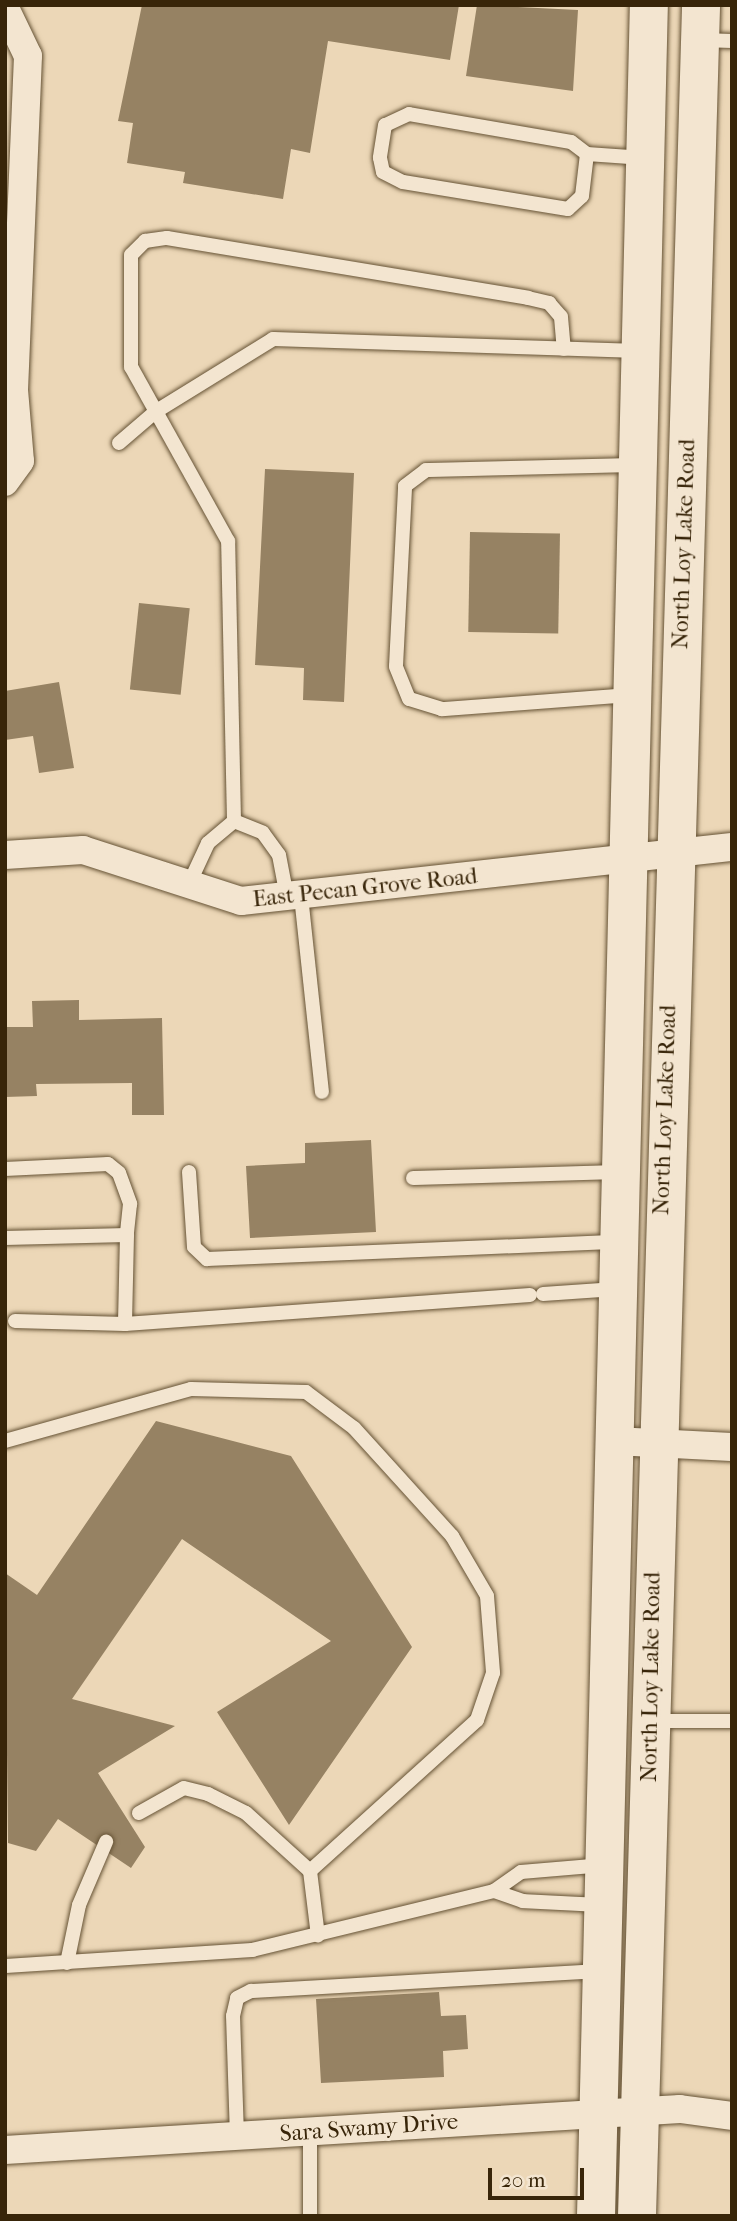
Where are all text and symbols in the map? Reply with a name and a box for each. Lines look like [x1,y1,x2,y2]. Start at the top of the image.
street label: North Loy Lake Road [667,438,701,650]
street label: East Pecan Grove Road [251,862,479,914]
street label: North Loy Lake Road [648,1004,682,1216]
street label: North Loy Lake Road [635,1572,667,1782]
street label: Sara Swamy Drive [279,2108,459,2148]
scale bar [492,2154,588,2198]
text: 20 m [501,2168,545,2192]

